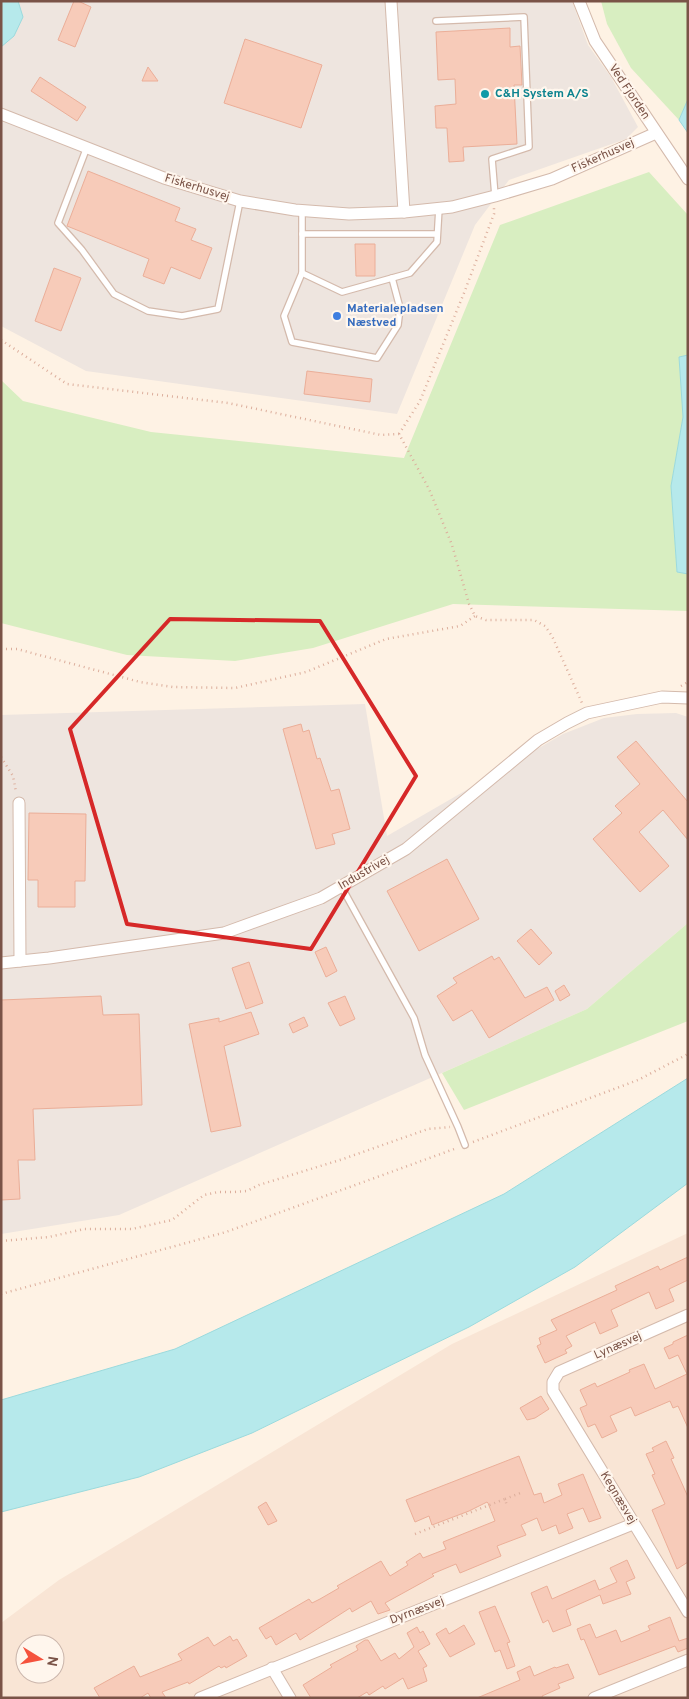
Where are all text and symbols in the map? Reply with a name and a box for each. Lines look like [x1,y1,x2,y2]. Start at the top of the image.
street label: Ved Fjorden [605,61,653,123]
place label: C&H System A/S [495,86,589,102]
marker: C&H System A/S [479,88,491,100]
street label: Fiskerhusvej [569,135,637,177]
street label: Fiskerhusvej [163,171,231,205]
place label: Materialepladsen Næstved [347,301,444,331]
marker: Materialepladsen Næstved [331,310,343,322]
street label: Industrivej [335,852,393,894]
street label: Lynæsvej [592,1328,644,1364]
street label: Kegnæsvej [596,1469,640,1527]
street label: Dyrnæsvej [387,1593,447,1629]
north arrow [15,1634,65,1684]
text: N [42,1655,61,1667]

